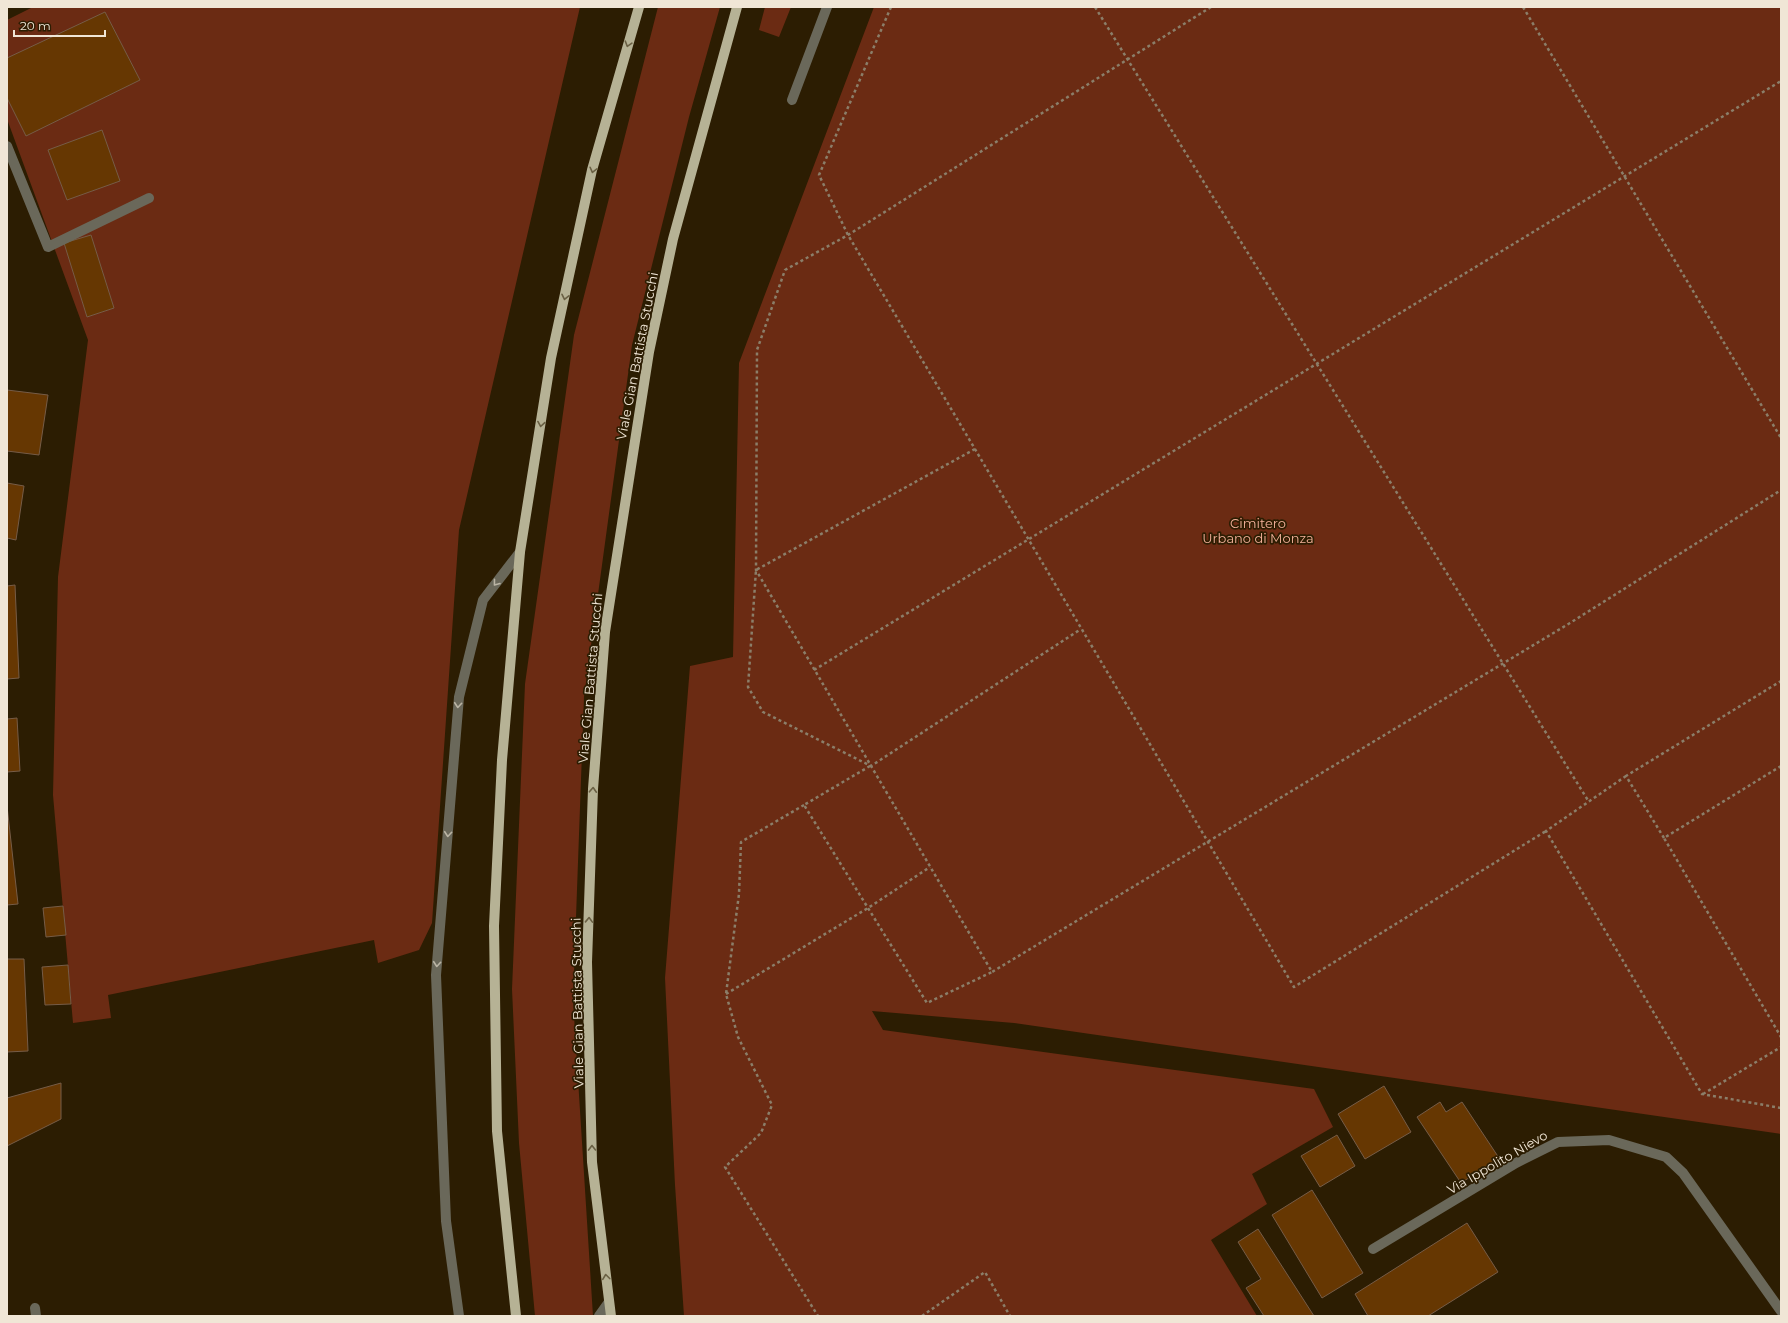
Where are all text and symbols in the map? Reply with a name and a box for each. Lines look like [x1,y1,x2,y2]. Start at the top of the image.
scale bar [14,12,105,38]
text: 20 m [20,18,51,33]
one-way arrow [624,41,633,48]
one-way arrow [589,166,597,173]
street label: Viale Gian Battista Stucchi [613,271,661,441]
one-way arrow [562,293,570,300]
one-way arrow [537,421,546,427]
park label: Cimitero Urbano di Monza [1202,515,1314,546]
one-way arrow [494,578,501,585]
street label: Viale Gian Battista Stucchi [575,592,605,764]
one-way arrow [454,702,463,708]
one-way arrow [589,787,597,793]
one-way arrow [443,831,452,838]
one-way arrow [584,917,593,923]
street label: Viale Gian Battista Stucchi [568,918,586,1088]
one-way arrow [433,961,442,967]
street label: Via Ippolito Nievo [1444,1127,1550,1197]
one-way arrow [588,1145,596,1151]
one-way arrow [602,1274,611,1280]

